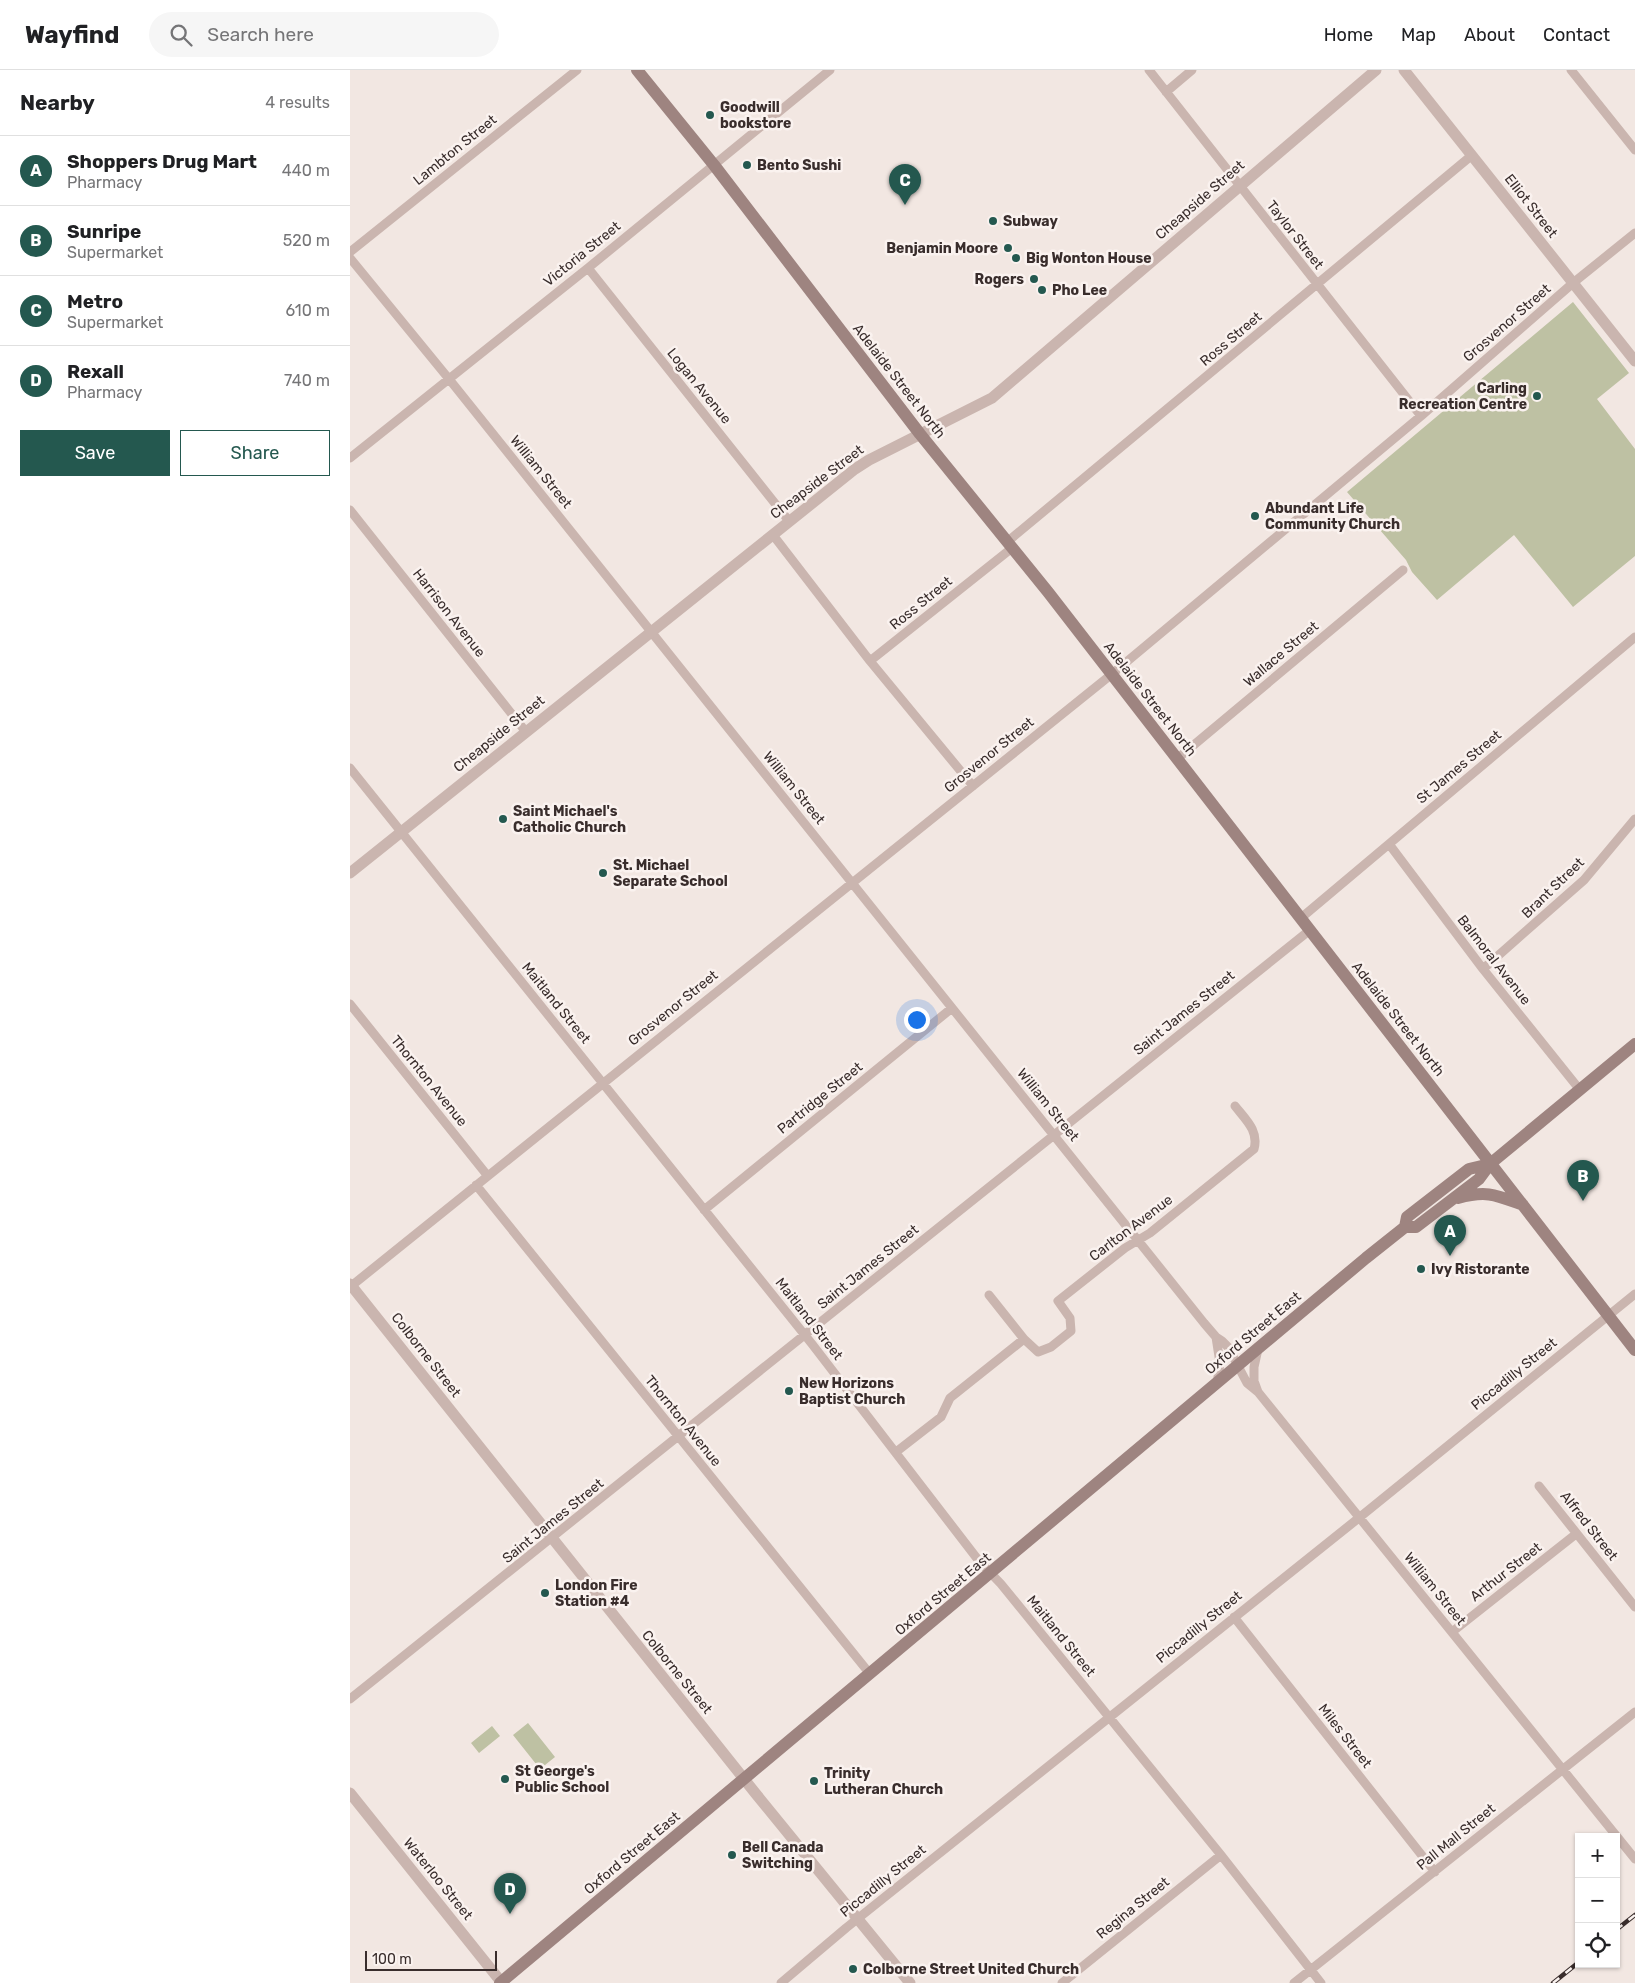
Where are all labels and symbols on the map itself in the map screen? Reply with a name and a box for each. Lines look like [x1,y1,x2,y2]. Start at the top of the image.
place label: Goodwill bookstore [720,99,791,132]
marker: Goodwill bookstore [704,109,716,121]
street label: Lambton Street [410,111,500,189]
street label: Cheapside Street [1152,156,1248,243]
place label: Bento Sushi [757,157,841,174]
marker: Bento Sushi [741,159,753,171]
pin: C [889,164,921,205]
street label: Elliot Street [1501,171,1561,242]
street label: Taylor Street [1263,197,1327,273]
place label: Subway [1003,213,1058,230]
marker: Subway [987,215,999,227]
street label: Victoria Street [540,217,624,290]
place label: Benjamin Moore [886,240,998,257]
marker: Benjamin Moore [1002,242,1014,254]
place label: Big Wonton House [1026,250,1152,267]
marker: Big Wonton House [1010,252,1022,264]
place label: Rogers [975,271,1024,288]
marker: Rogers [1028,273,1040,285]
street label: Grosvenor Street [1460,280,1555,366]
place label: Pho Lee [1052,282,1107,299]
marker: Pho Lee [1036,284,1048,296]
street label: Ross Street [1197,308,1266,370]
street label: Adelaide Street North [849,320,949,442]
street label: Logan Avenue [663,345,735,427]
place label: Carling Recreation Centre [1399,380,1527,413]
marker: Carling Recreation Centre [1531,390,1543,402]
street label: William Street [506,432,576,512]
street label: Cheapside Street [767,441,867,523]
place label: Abundant Life Community Church [1265,500,1400,533]
marker: Abundant Life Community Church [1249,510,1261,522]
street label: Harrison Avenue [409,565,489,661]
street label: Ross Street [886,572,956,633]
street label: Wallace Street [1240,617,1322,690]
street label: Adelaide Street North [1100,638,1200,760]
street label: Cheapside Street [450,692,548,776]
street label: Grosvenor Street [941,713,1038,796]
street label: St James Street [1413,726,1505,807]
street label: William Street [759,748,829,828]
place label: Saint Michael's Catholic Church [513,803,626,836]
marker: Saint Michael's Catholic Church [497,813,509,825]
street label: Brant Street [1518,854,1588,922]
place label: St. Michael Separate School [613,857,728,890]
marker: St. Michael Separate School [597,867,609,879]
street label: Balmoral Avenue [1454,912,1534,1008]
street label: Adelaide Street North [1348,958,1448,1080]
street label: Maitland Street [518,959,594,1047]
street label: Grosvenor Street [625,966,722,1049]
street label: Saint James Street [1130,967,1238,1059]
your location [904,1007,930,1033]
street label: Thornton Avenue [387,1032,471,1130]
street label: Partridge Street [774,1058,866,1137]
street label: William Street [1013,1065,1083,1145]
pin: B [1567,1160,1599,1201]
street label: Carlton Avenue [1086,1191,1176,1265]
pin: A [1434,1215,1466,1256]
street label: Saint James Street [814,1221,922,1313]
place label: Ivy Ristorante [1431,1261,1530,1278]
marker: Ivy Ristorante [1415,1263,1427,1275]
street label: Maitland Street [772,1275,847,1364]
street label: Oxford Street East [1202,1288,1305,1378]
street label: Colborne Street [388,1309,465,1401]
street label: Piccadilly Street [1468,1334,1561,1414]
street label: Thornton Avenue [641,1372,725,1470]
place label: New Horizons Baptist Church [799,1375,905,1408]
marker: New Horizons Baptist Church [783,1385,795,1397]
street label: Saint James Street [499,1475,607,1567]
street label: Alfred Street [1557,1488,1622,1565]
street label: Arthur Street [1467,1538,1546,1605]
street label: Oxford Street East [892,1549,995,1639]
street label: William Street [1400,1549,1470,1629]
place label: London Fire Station #4 [555,1577,637,1610]
marker: London Fire Station #4 [539,1587,551,1599]
street label: Piccadilly Street [1153,1587,1246,1667]
street label: Maitland Street [1023,1592,1099,1680]
street label: Colborne Street [638,1627,716,1718]
street label: Miles Street [1315,1701,1376,1772]
place label: St George's Public School [515,1763,609,1796]
place label: Trinity Lutheran Church [824,1765,943,1798]
marker: St George's Public School [499,1773,511,1785]
marker: Trinity Lutheran Church [808,1775,820,1787]
street label: Pall Mall Street [1413,1800,1499,1874]
street label: Oxford Street East [581,1808,684,1898]
street label: Waterloo Street [400,1835,477,1924]
place label: Bell Canada Switching [742,1839,824,1872]
street label: Piccadilly Street [837,1841,930,1921]
marker: Bell Canada Switching [726,1849,738,1861]
pin: D [494,1873,526,1914]
street label: Regina Street [1093,1873,1173,1943]
scale bar [365,1948,498,1971]
place label: Colborne Street United Church [863,1961,1079,1978]
marker: Colborne Street United Church [847,1963,859,1975]

